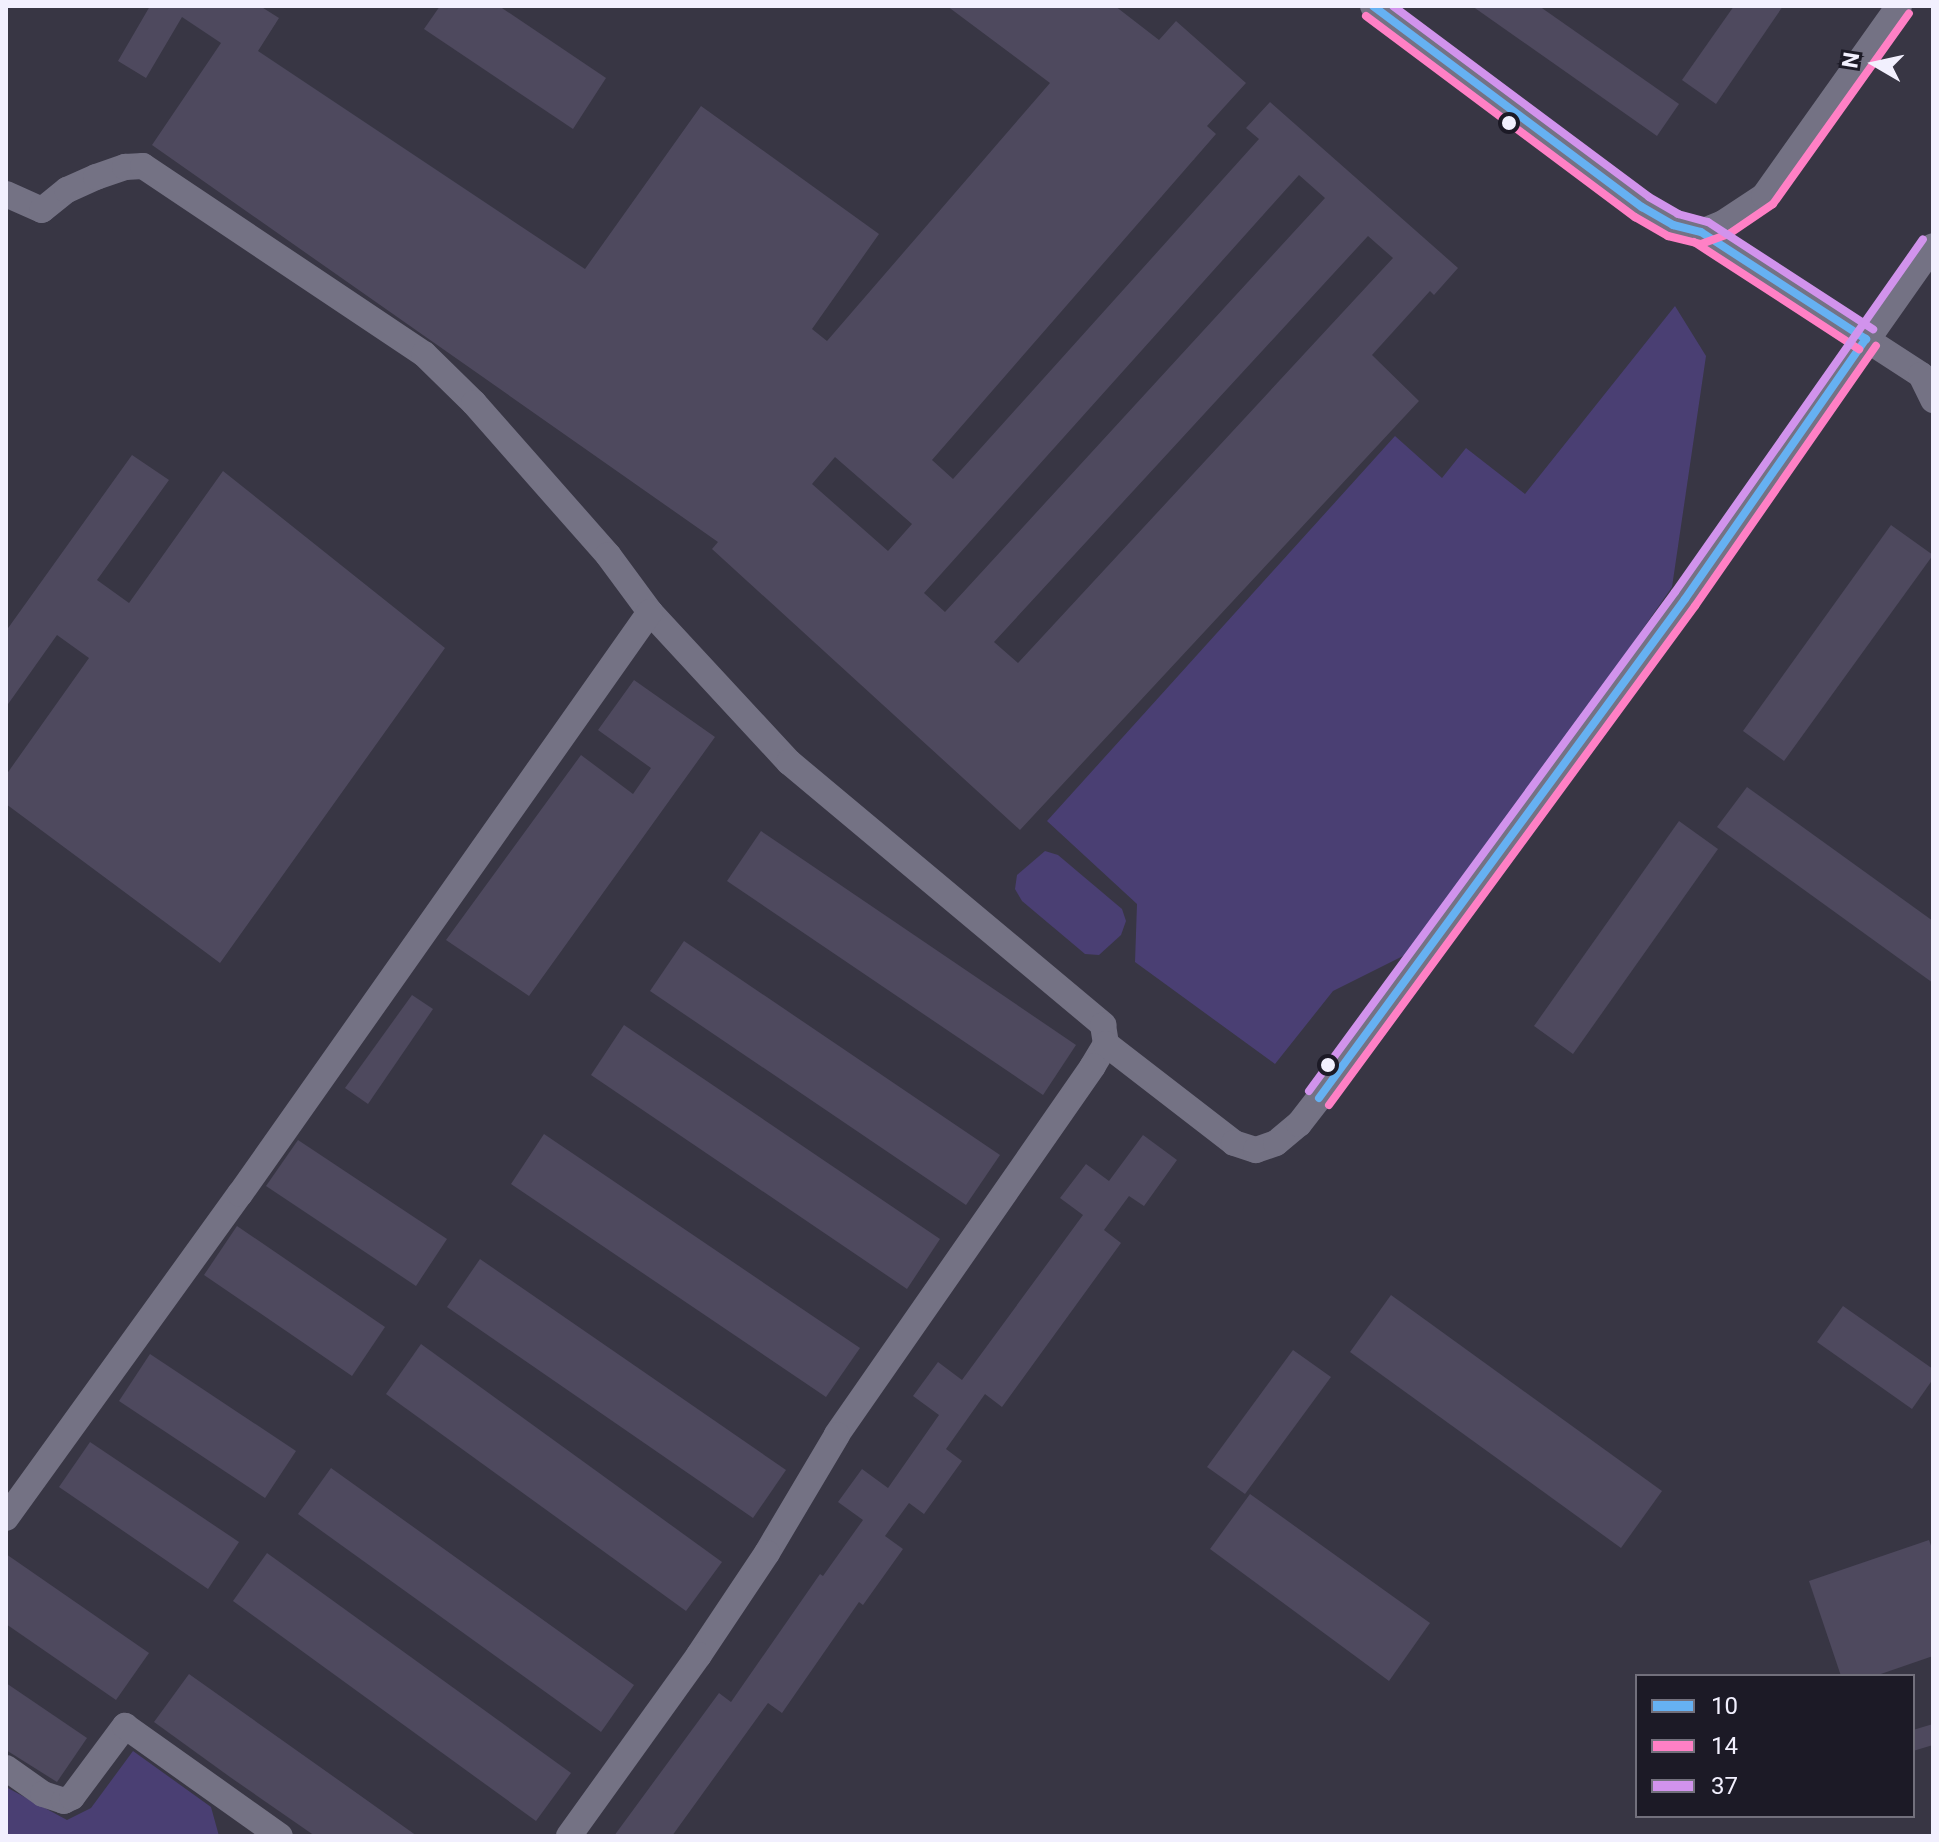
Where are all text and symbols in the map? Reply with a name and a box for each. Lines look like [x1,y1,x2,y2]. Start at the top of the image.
north arrow [1835,24,1915,104]
text: N [1837,51,1864,70]
unlabelled marker [1501,115,1517,131]
unlabelled marker [1320,1057,1336,1073]
legend [1635,1674,1915,1818]
text: 10 [1711,1692,1738,1720]
text: 14 [1711,1732,1738,1760]
text: 37 [1711,1772,1738,1800]

